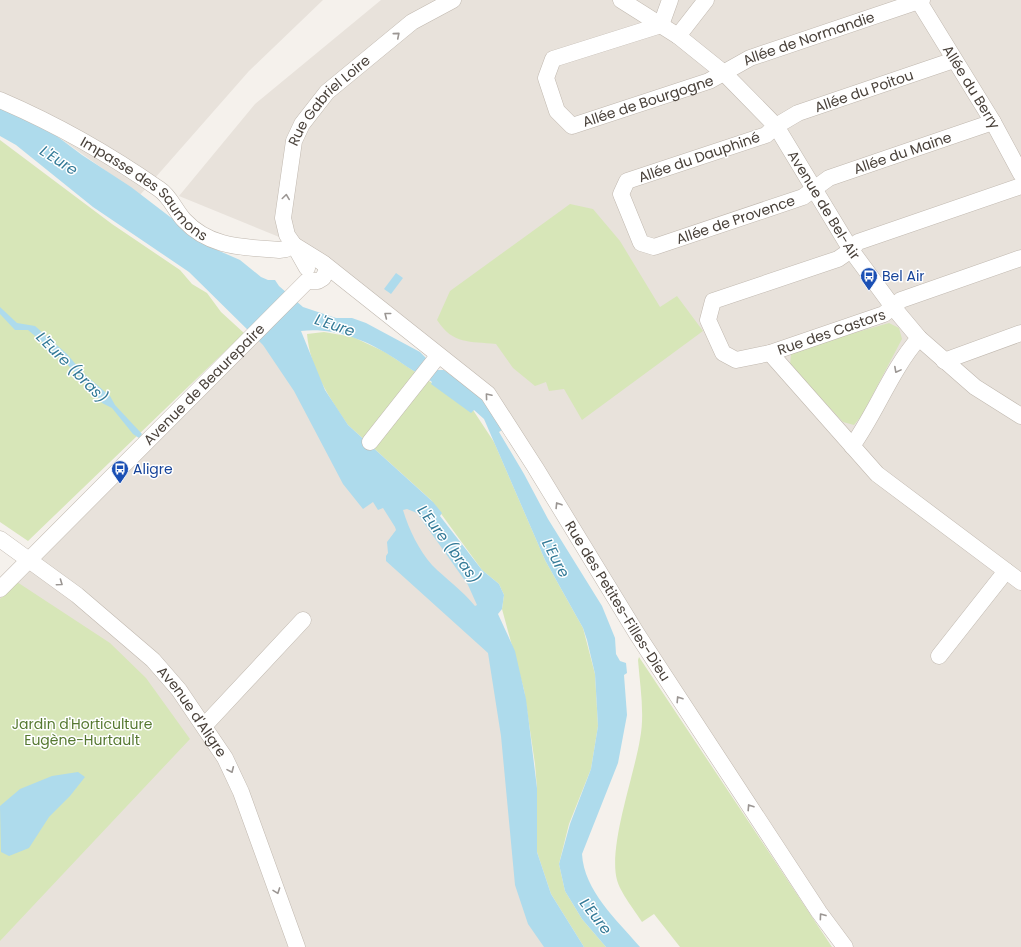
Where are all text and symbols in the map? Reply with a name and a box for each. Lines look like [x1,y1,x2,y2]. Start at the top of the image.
street label: Allée de Normandie [739,7,877,70]
one-way arrow [392,33,399,40]
street label: Allée du Berry [938,41,1005,133]
street label: Rue Gabriel Loire [283,50,375,149]
street label: Allée du Poitou [812,65,916,117]
street label: Allée de Bourgogne [580,70,716,132]
street label: Allée du Dauphiné [636,127,763,187]
street label: Allée du Maine [851,127,954,179]
street label: Impasse des Saumons [77,132,211,246]
water label: L'Eure [36,140,82,180]
street label: Avenue de Bel-Air [783,146,865,264]
street label: Allée de Provence [673,190,798,249]
one-way arrow [281,194,290,200]
bus stop icon: Bel Air [859,266,879,291]
place label: Bel Air [882,266,925,286]
street label: Rue des Castors [775,304,888,360]
water label: L'Eure [312,308,358,342]
one-way arrow [384,313,391,320]
street label: Avenue de Beaurepaire [139,319,269,450]
water label: L'Eure (bras) [32,327,112,407]
one-way arrow [894,366,901,373]
one-way arrow [486,393,493,401]
bus stop icon: Aligre [110,459,130,484]
place label: Aligre [133,459,173,479]
water label: L'Eure (bras) [413,501,485,587]
one-way arrow [556,502,563,509]
street label: Rue des Petites-Filles-Dieu [560,517,675,685]
water label: L'Eure [537,535,575,581]
one-way arrow [55,578,62,585]
street label: Avenue d'Aligre [153,662,232,761]
one-way arrow [677,696,684,703]
park label: Jardin d'Horticulture Eugène-Hurtault [12,714,153,750]
one-way arrow [226,765,234,773]
one-way arrow [748,805,755,812]
one-way arrow [272,888,280,895]
water label: L'Eure [575,893,617,939]
one-way arrow [820,913,827,920]

